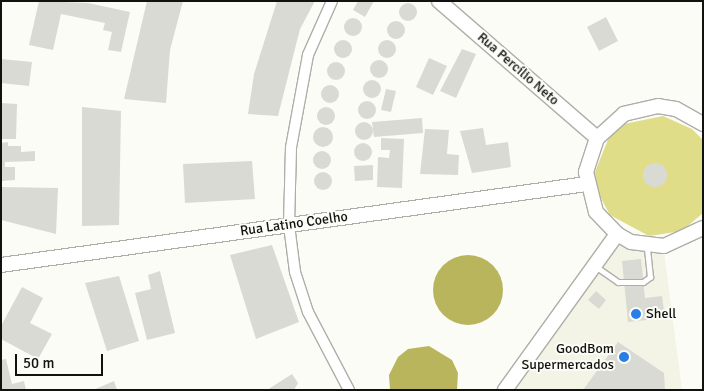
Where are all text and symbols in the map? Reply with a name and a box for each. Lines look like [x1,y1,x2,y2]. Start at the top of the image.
street label: Rua Percílio Neto [474,29,562,109]
street label: Rua Latino Coelho [239,208,349,240]
place label: Shell [646,306,676,322]
marker: Shell [630,308,642,320]
place label: GoodBom Supermercados [521,341,614,374]
scale bar [18,344,105,376]
marker: GoodBom Supermercados [618,351,630,363]
text: 50 m [23,354,54,372]

